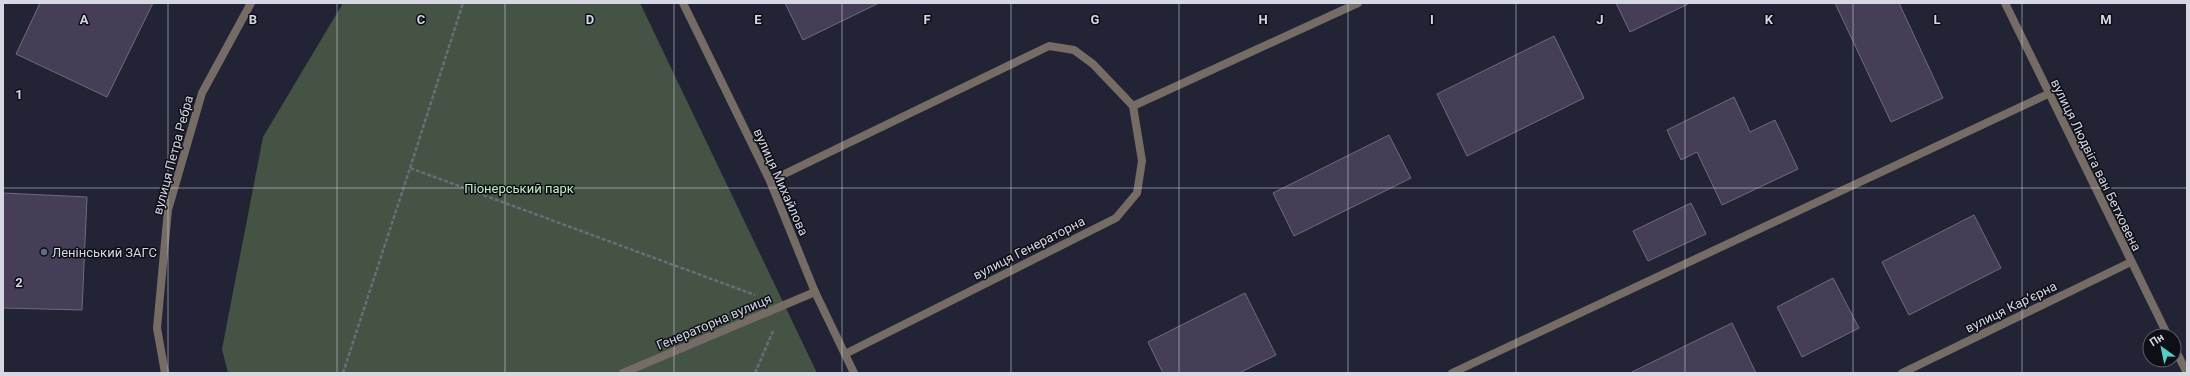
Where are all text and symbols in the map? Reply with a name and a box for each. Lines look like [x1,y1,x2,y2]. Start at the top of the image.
text: A [80,12,89,27]
text: B [249,12,257,27]
text: C [417,12,426,27]
text: D [586,12,594,27]
text: E [754,12,762,27]
text: F [923,12,931,27]
text: G [1091,12,1100,27]
text: H [1258,12,1268,27]
text: I [1430,12,1434,27]
text: J [1596,12,1604,27]
text: K [1765,12,1774,27]
text: L [1933,12,1941,27]
text: M [2100,12,2112,27]
street label: вулиця Людвіга ван Бетховена [2048,77,2144,253]
text: 1 [15,87,23,102]
street label: вулиця Петра Ребра [150,94,196,216]
street label: вулиця Михайлова [751,126,811,238]
park label: Піонерський парк [464,181,574,196]
street label: вулиця Генераторна [971,213,1087,283]
place label: Ленінський ЗАГС [52,245,157,260]
marker: Ленінський ЗАГС [39,247,49,257]
text: 2 [15,275,23,290]
street label: вулиця Кар’єрна [1963,278,2059,336]
street label: Генераторна вулиця [654,291,774,353]
north arrow [2142,328,2182,368]
text: Пн [2147,331,2166,349]

